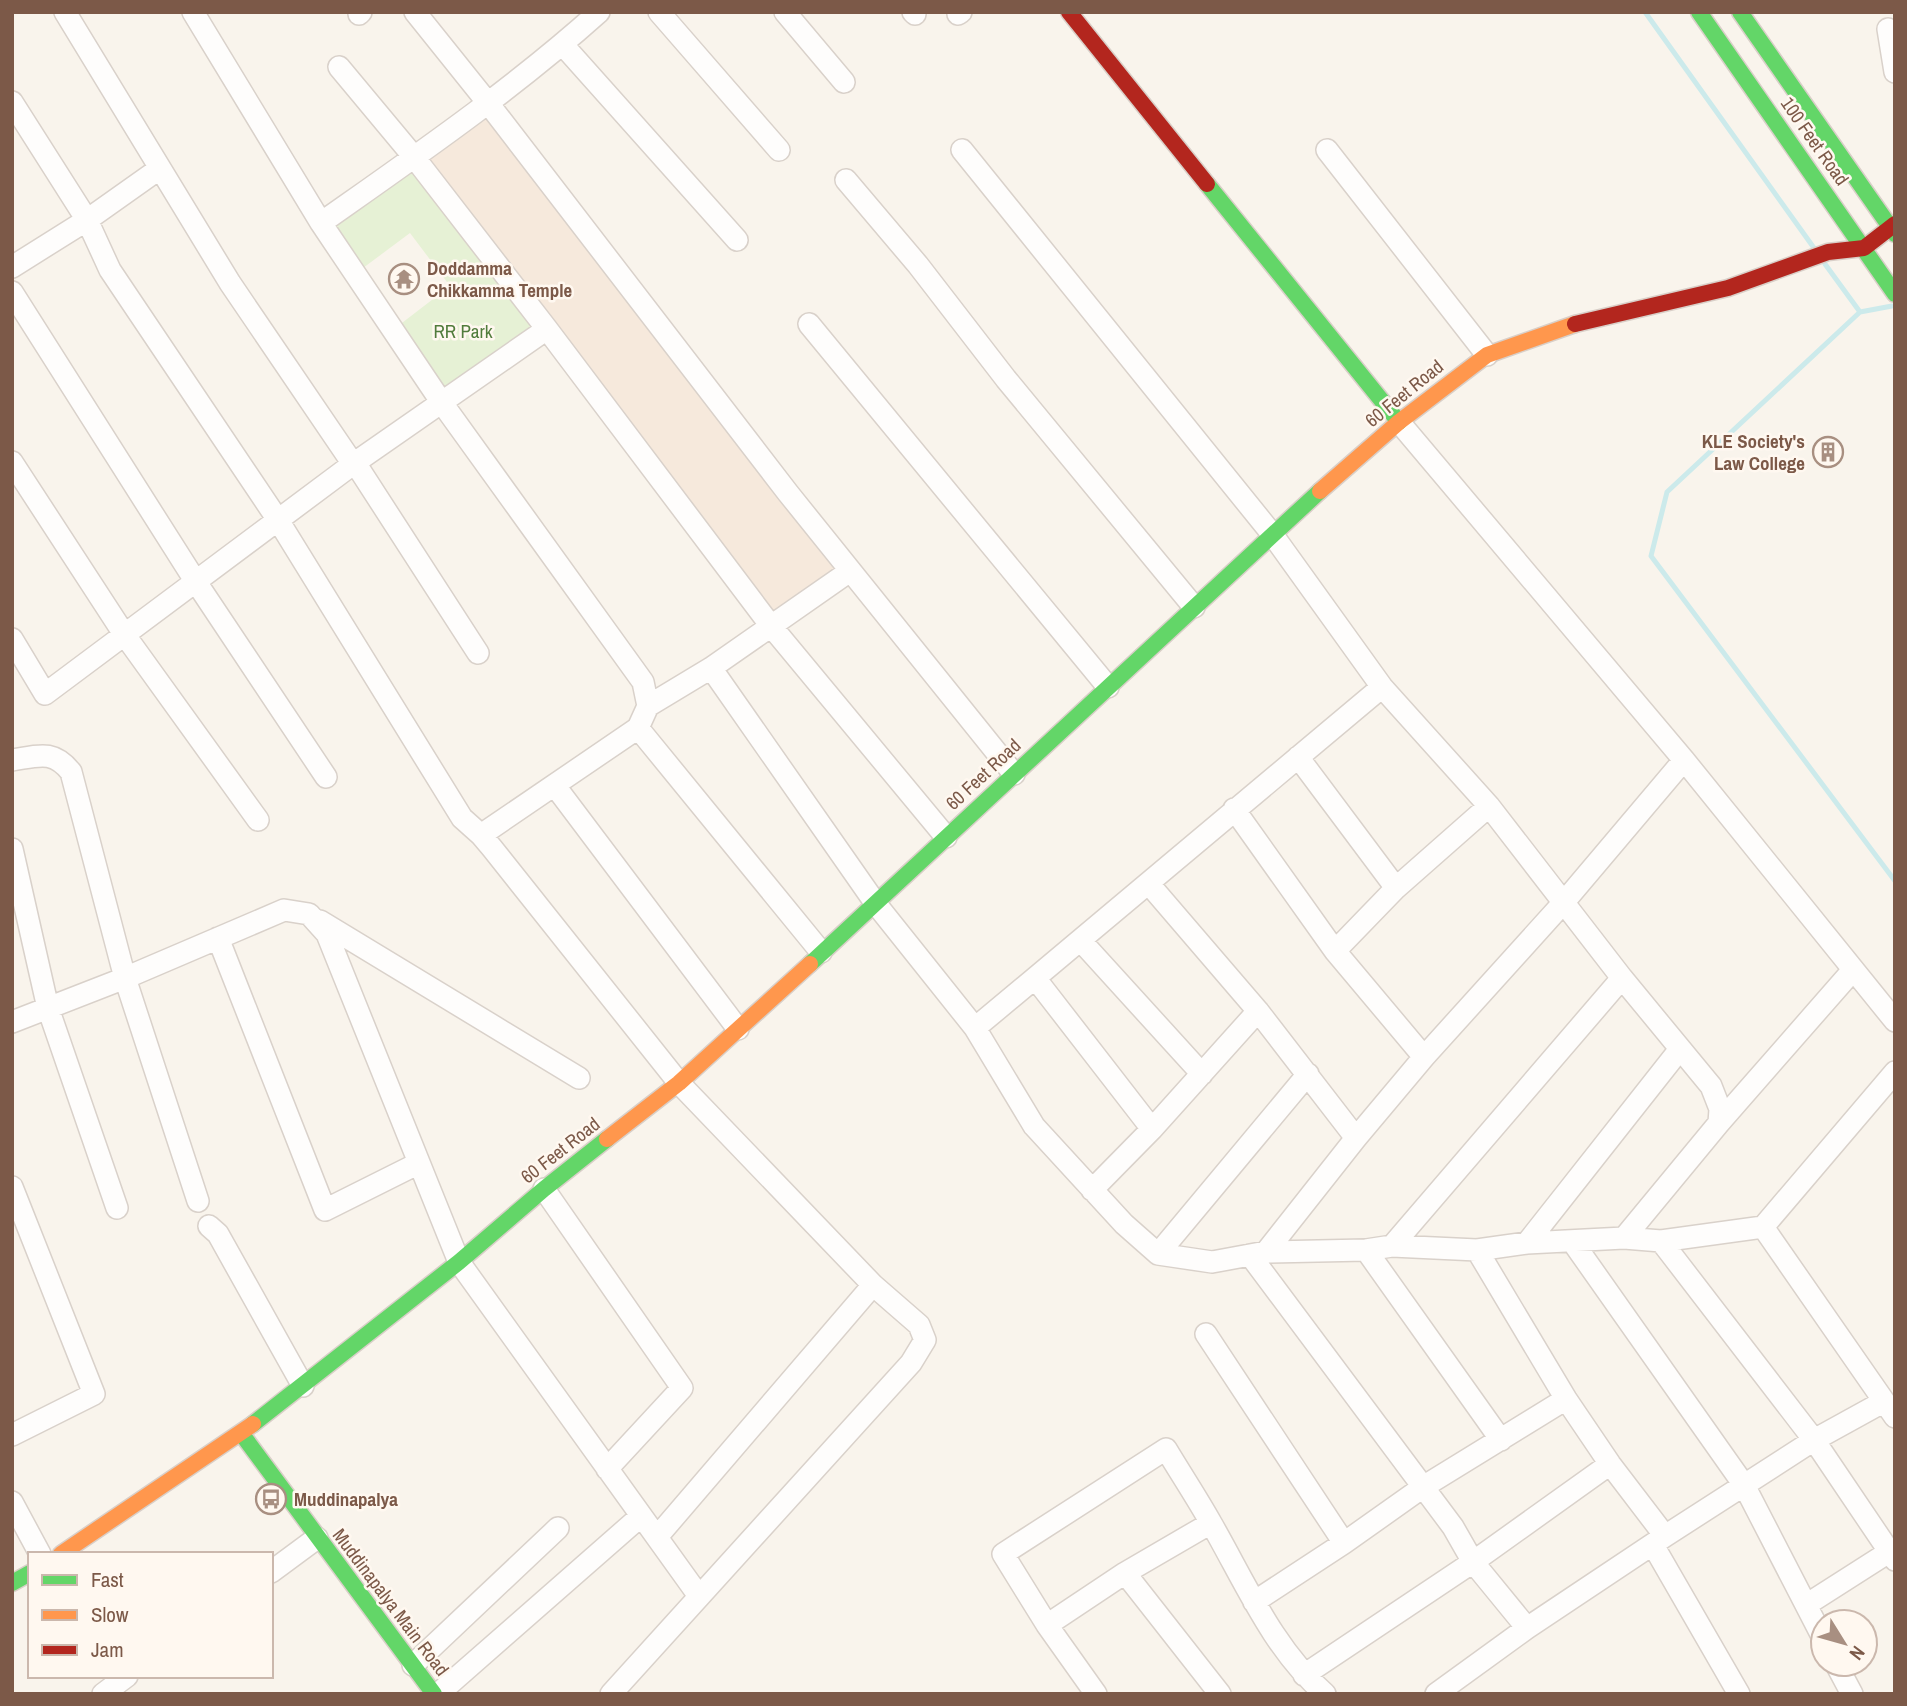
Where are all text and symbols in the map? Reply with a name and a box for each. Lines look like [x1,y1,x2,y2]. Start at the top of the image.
street label: 100 Feet Road [1775,92,1855,190]
place label: Doddamma Chikkamma Temple [427,255,573,303]
temple icon: Doddamma Chikkamma Temple [387,262,421,296]
park label: RR Park [434,318,493,344]
street label: 60 Feet Road [1359,353,1449,433]
place label: KLE Society's Law College [1702,428,1805,476]
building icon: KLE Society's Law College [1811,435,1845,469]
street label: 60 Feet Road [940,733,1026,815]
street label: 60 Feet Road [515,1111,605,1189]
bus stop icon: Muddinapalya [254,1482,288,1516]
place label: Muddinapalya [294,1486,398,1512]
street label: Muddinapalya Main Road [327,1523,455,1681]
legend [28,1552,273,1678]
text: Fast [91,1565,124,1594]
text: Slow [91,1600,129,1629]
north arrow [1809,1608,1879,1678]
text: Jam [91,1635,124,1664]
text: N [1844,1641,1871,1666]

